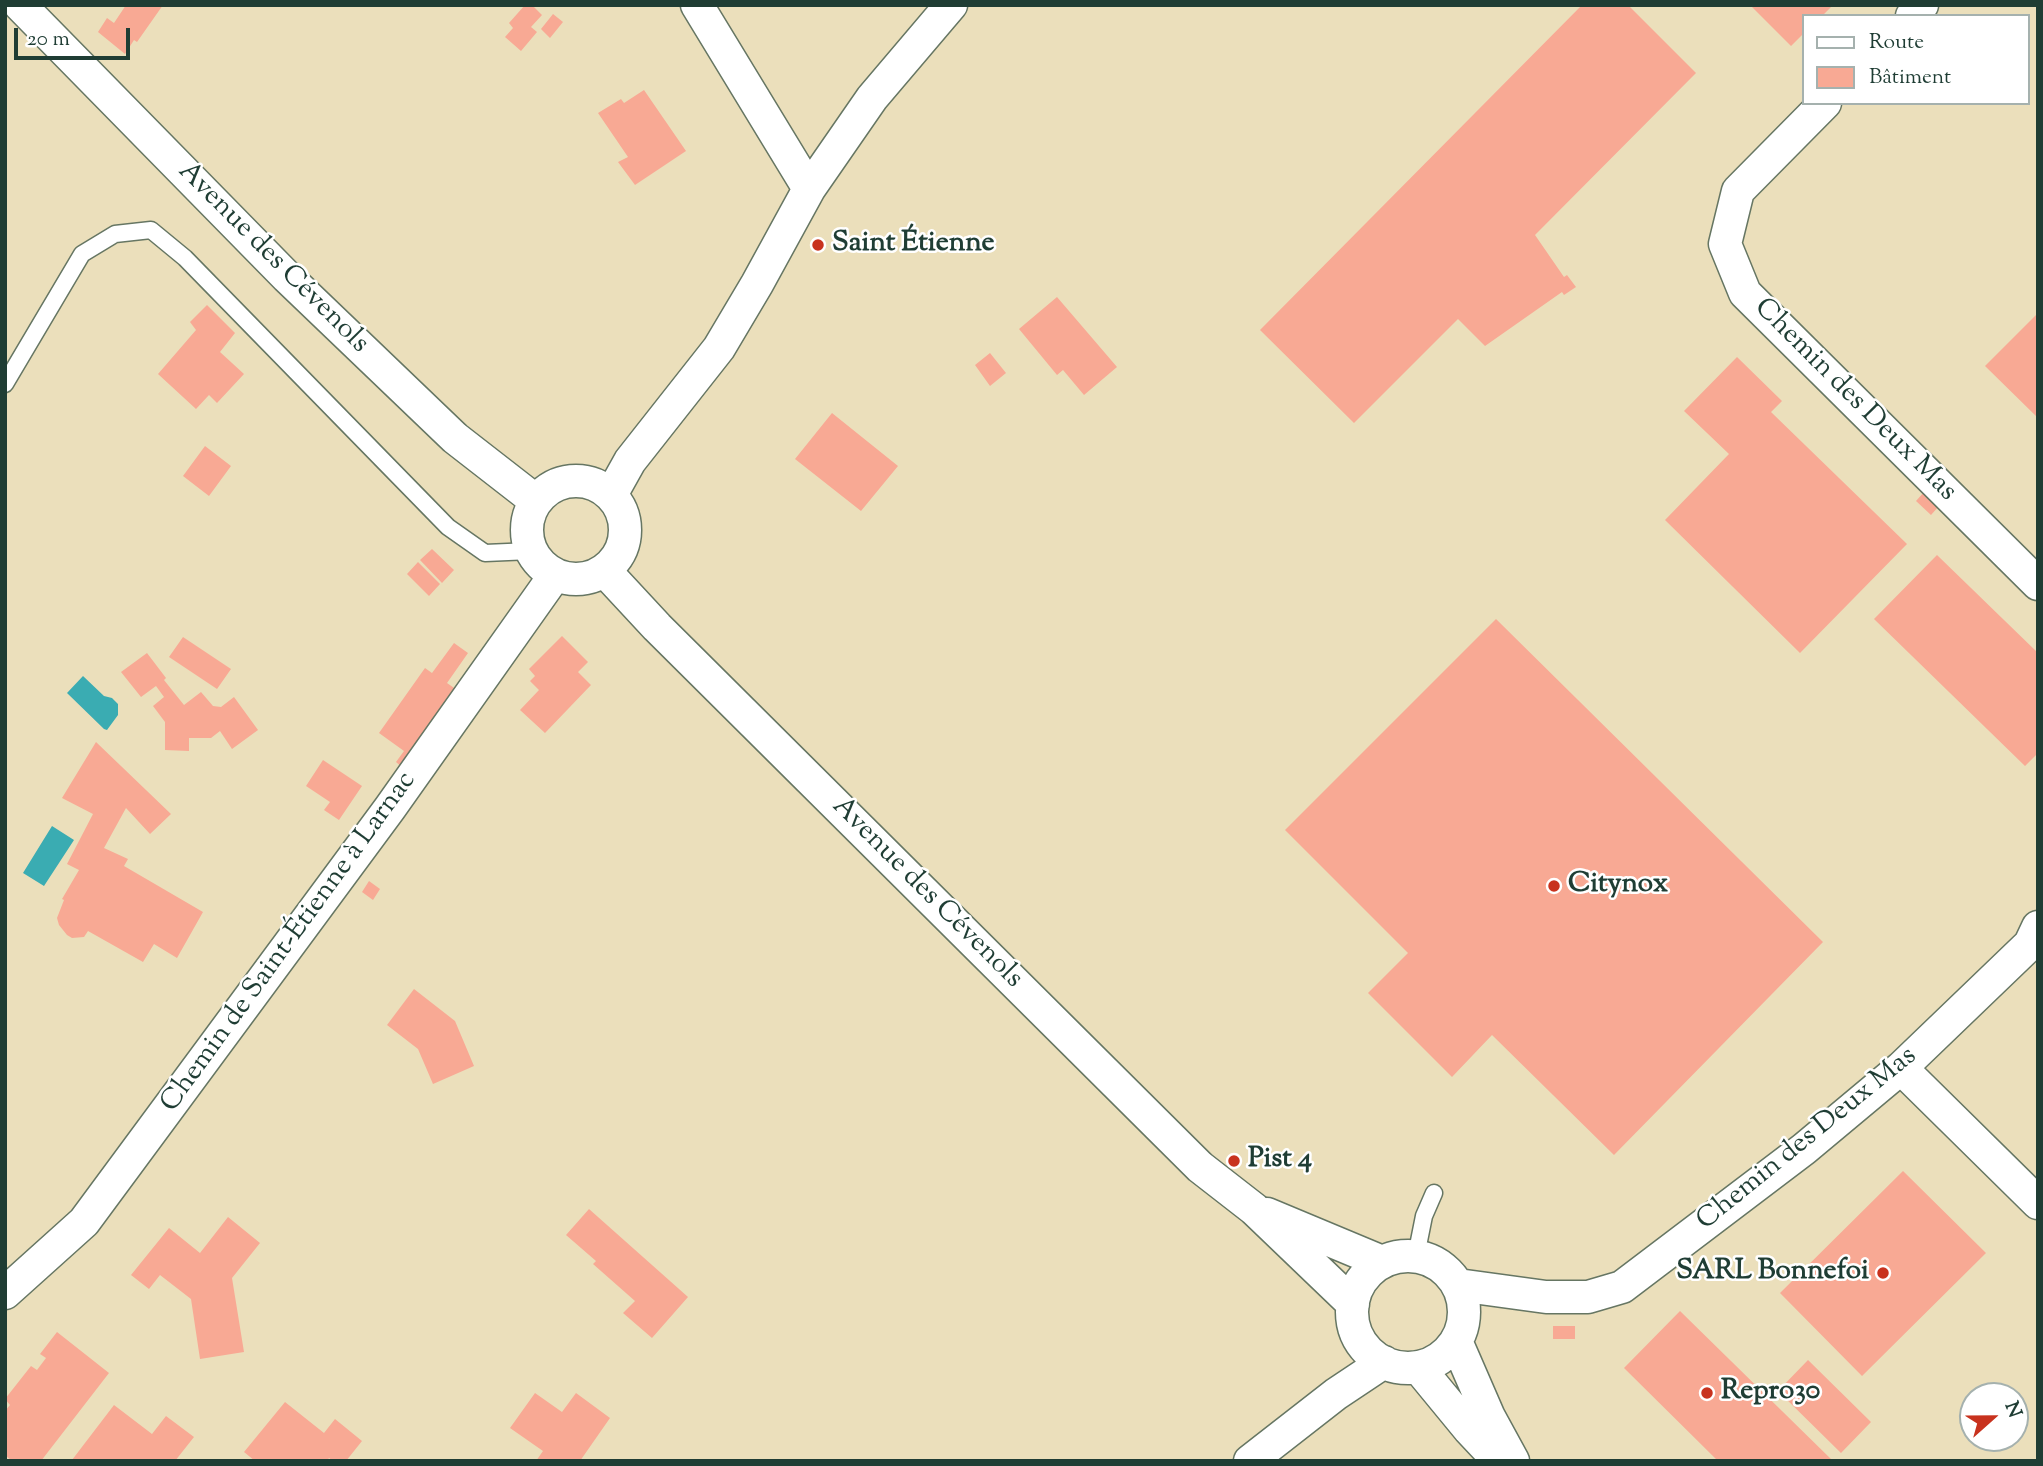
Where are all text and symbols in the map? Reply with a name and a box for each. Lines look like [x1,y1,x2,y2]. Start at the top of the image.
scale bar [18,14,133,58]
legend [1801,14,2029,105]
text: 20 m [27,25,70,55]
text: Route [1869,28,1924,58]
text: Bâtiment [1869,63,1951,93]
street label: Avenue des Cévenols [169,156,375,362]
place label: Saint Étienne [832,228,995,262]
marker: Saint Étienne [810,237,826,253]
street label: Chemin des Deux Mas [1746,293,1962,509]
street label: Chemin de Saint-Étienne à Larnac [155,766,425,1120]
street label: Avenue des Cévenols [823,791,1029,997]
place label: Citynox [1568,869,1668,903]
marker: Citynox [1546,878,1562,894]
street label: Chemin des Deux Mas [1691,1041,1925,1239]
place label: Pist 4 [1248,1144,1312,1178]
marker: Pist 4 [1226,1153,1242,1169]
place label: SARL Bonnefoi [1676,1256,1869,1290]
marker: SARL Bonnefoi [1875,1265,1891,1281]
place label: Repro30 [1721,1376,1820,1410]
north arrow [1959,1382,2029,1452]
marker: Repro30 [1699,1385,1715,1401]
text: N [1997,1398,2028,1422]

